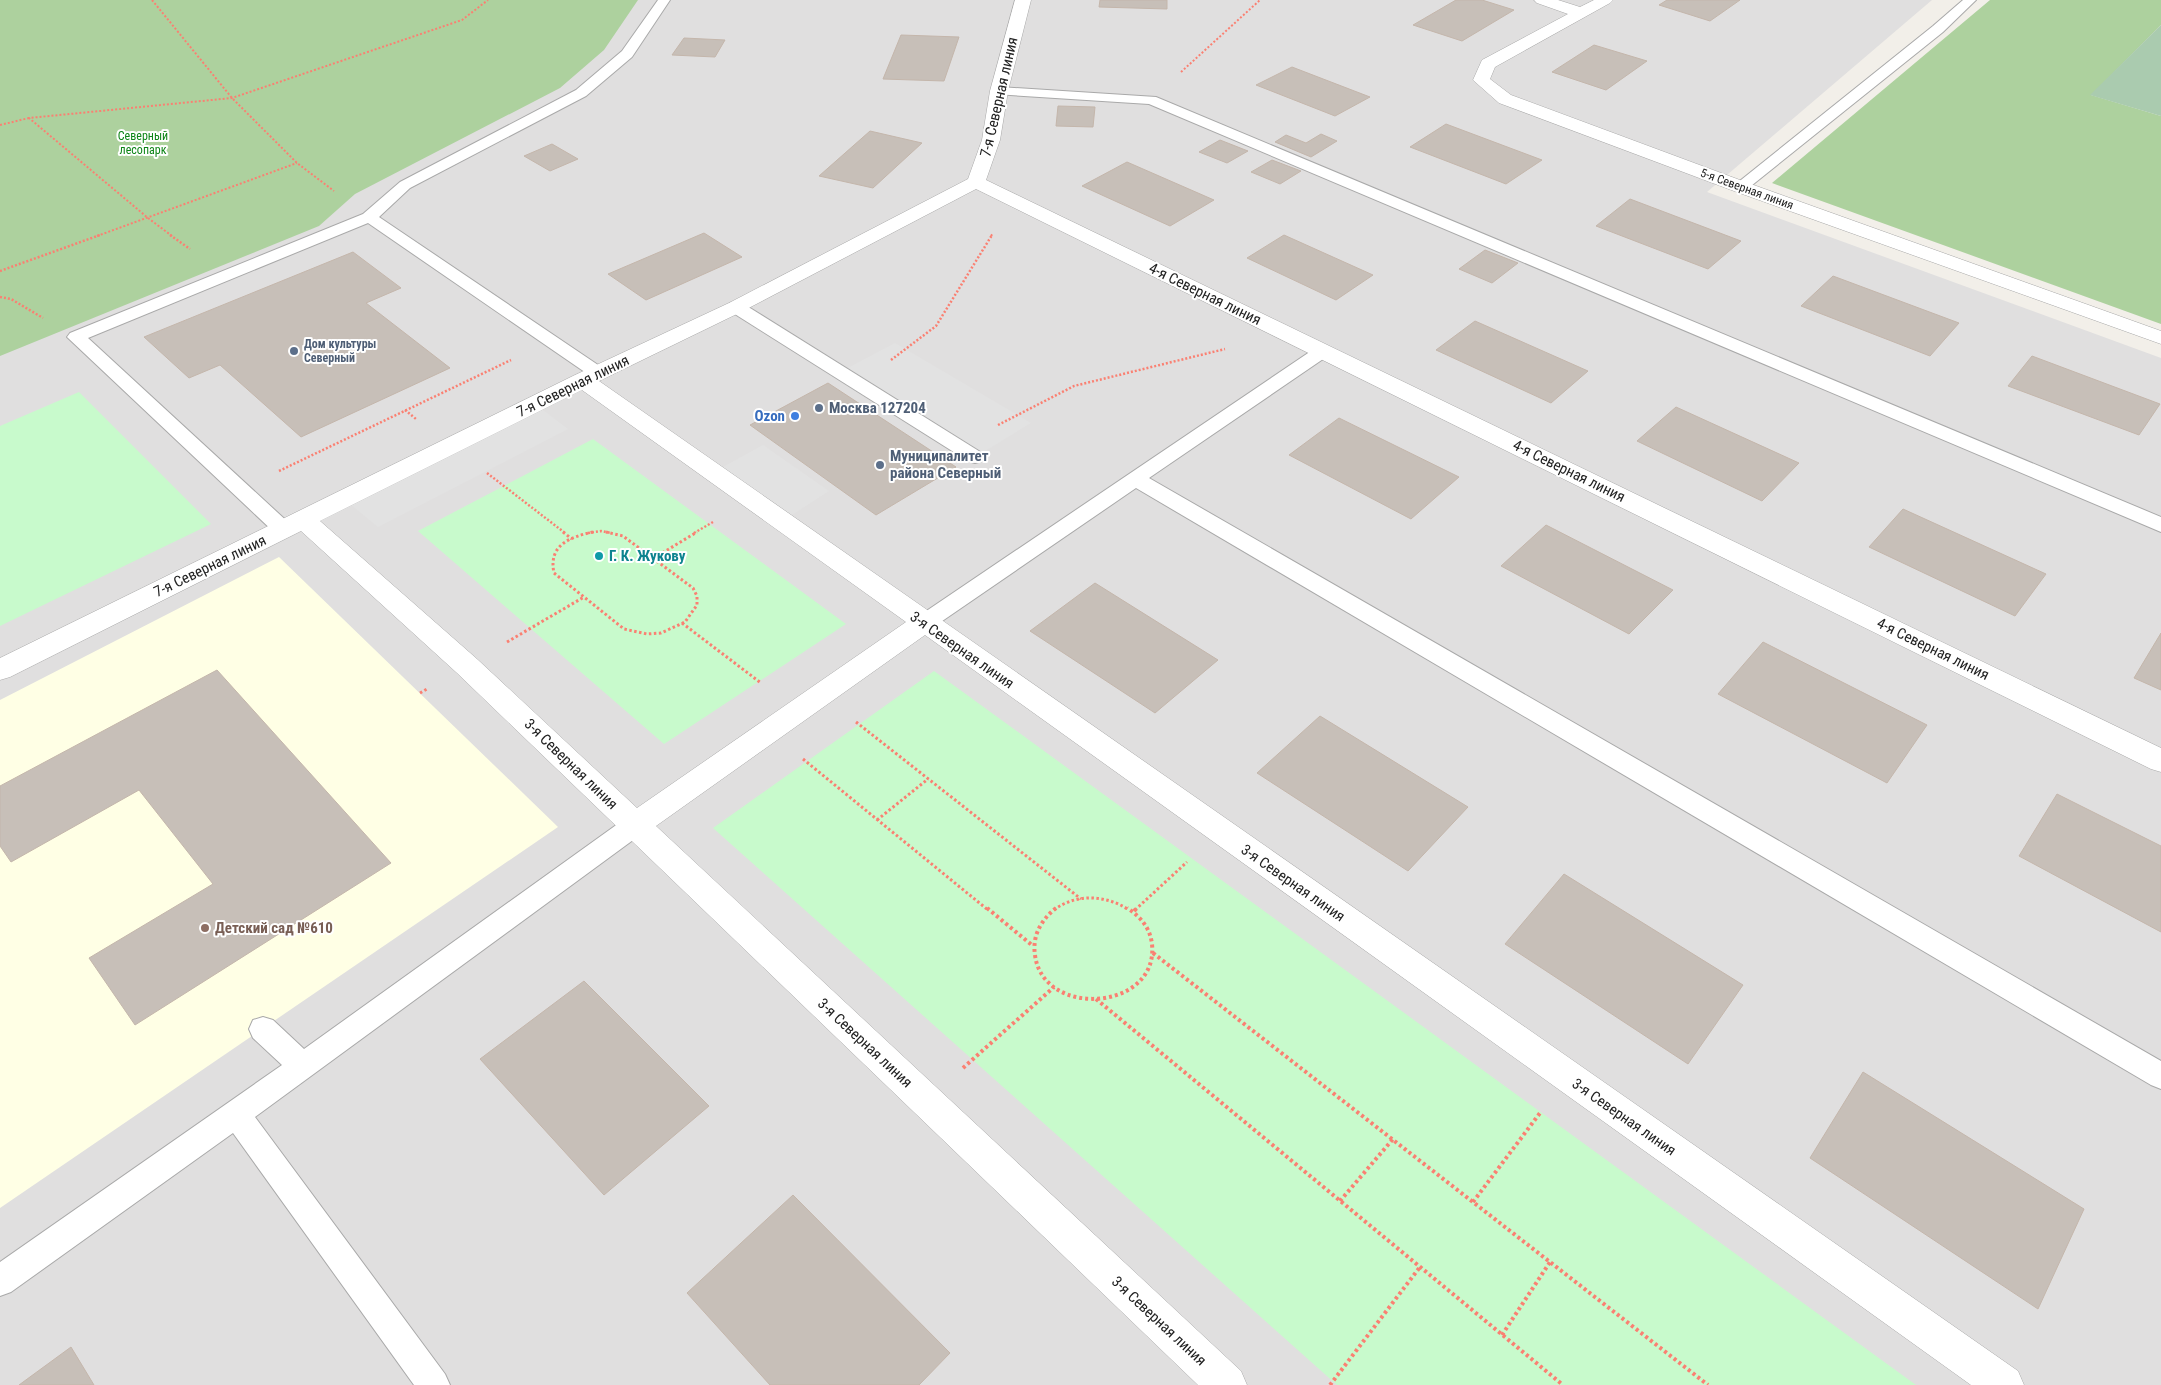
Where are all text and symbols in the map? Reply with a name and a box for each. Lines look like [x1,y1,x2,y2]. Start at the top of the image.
street label: 7-я Северная линия [976,35,1022,159]
park label: Северный лесопарк [118,129,168,157]
street label: 5-я Северная линия [1699,166,1795,212]
street label: 4-я Северная линия [1146,259,1264,329]
place label: Дом культуры Северный [304,337,376,365]
marker: Дом культуры Северный [288,345,300,357]
street label: 7-я Северная линия [514,351,632,421]
place label: Москва 127204 [829,399,926,417]
marker: Москва 127204 [813,402,825,414]
place label: Ozon [754,407,785,425]
marker: Ozon [789,410,801,422]
street label: 4-я Северная линия [1510,436,1628,506]
place label: Муниципалитет района Северный [890,447,1001,482]
marker: Муниципалитет района Северный [874,459,886,471]
street label: 7-я Северная линия [151,531,269,601]
place label: Г. К. Жукову [609,547,686,565]
marker: Г. К. Жукову [593,550,605,562]
street label: 3-я Северная линия [907,607,1017,693]
street label: 4-я Северная линия [1874,614,1992,684]
street label: 3-я Северная линия [521,715,621,813]
street label: 3-я Северная линия [1238,840,1348,926]
place label: Детский сад №610 [215,919,333,937]
marker: Детский сад №610 [199,922,211,934]
street label: 3-я Северная линия [814,995,916,1091]
street label: 3-я Северная линия [1569,1074,1679,1160]
street label: 3-я Северная линия [1108,1273,1210,1369]

